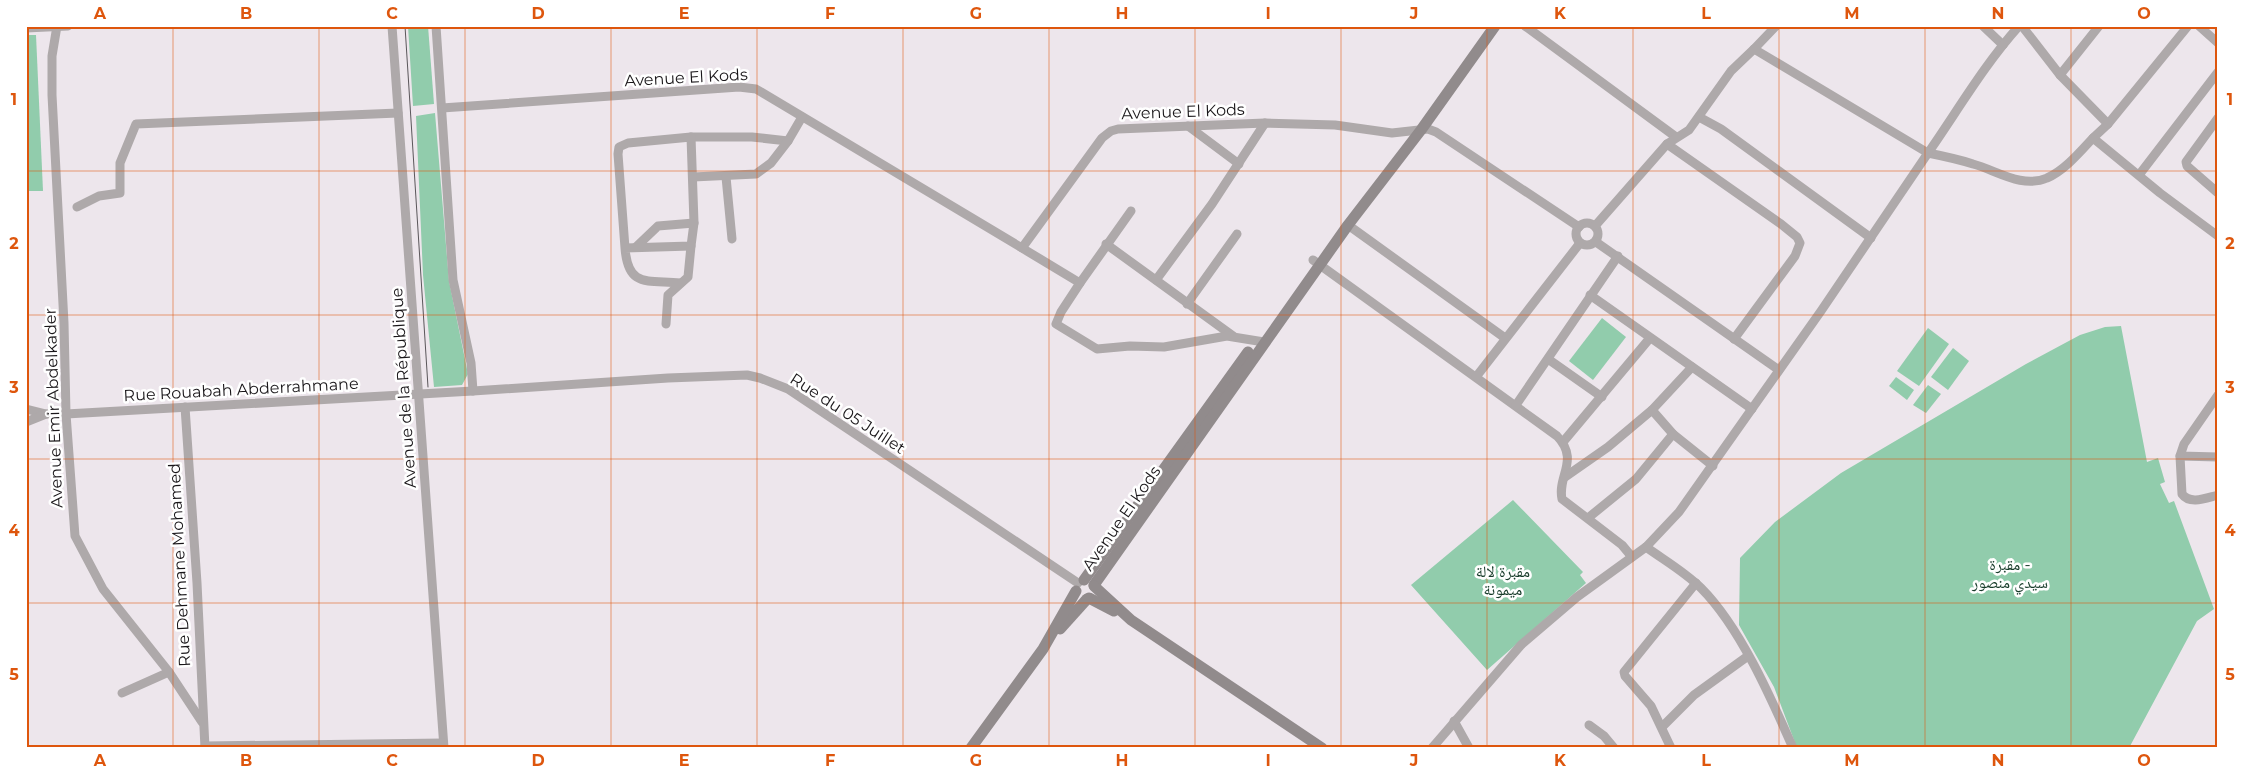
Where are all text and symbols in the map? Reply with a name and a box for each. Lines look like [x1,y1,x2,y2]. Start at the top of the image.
text: A [93,4,107,23]
text: B [240,4,252,23]
text: C [386,4,398,23]
text: D [531,4,545,23]
text: E [679,4,689,23]
text: F [825,4,835,23]
text: G [970,4,982,23]
text: H [1116,4,1128,23]
text: I [1265,4,1271,23]
text: J [1409,4,1418,23]
text: K [1554,4,1567,23]
text: L [1701,4,1711,23]
text: M [1844,4,1860,23]
text: N [1992,4,2004,23]
text: O [2137,4,2151,23]
street label: Avenue El Kods [624,65,748,90]
text: 1 [11,90,17,109]
text: 1 [2227,90,2233,109]
street label: Avenue El Kods [1121,100,1245,123]
text: 2 [9,234,19,253]
text: 2 [2225,234,2235,253]
street label: Avenue de la République [387,287,420,489]
street label: Avenue Emir Abdelkader [41,308,66,508]
street label: Rue du 05 Juillet [787,369,909,458]
street label: Rue Rouabah Abderrahmane [123,374,359,405]
text: 3 [8,378,19,397]
text: 3 [2224,378,2235,397]
street label: Avenue El Kods [1078,462,1165,574]
street label: Rue Dehmane Mohamed [165,463,194,667]
text: 4 [8,521,20,540]
text: 4 [2224,521,2236,540]
park label: مقبرة - سيدي منصور [1971,555,2048,595]
park label: مقبرة لالة ميمونة [1476,562,1530,599]
text: 5 [9,665,19,684]
text: 5 [2225,665,2235,684]
text: A [93,751,107,770]
text: B [240,751,252,770]
text: C [386,751,398,770]
text: D [531,751,545,770]
text: E [679,751,689,770]
text: F [825,751,835,770]
text: G [970,751,982,770]
text: H [1116,751,1128,770]
text: I [1265,751,1271,770]
text: J [1409,751,1418,770]
text: K [1554,751,1567,770]
text: L [1701,751,1711,770]
text: M [1844,751,1860,770]
text: N [1992,751,2004,770]
text: O [2137,751,2151,770]

